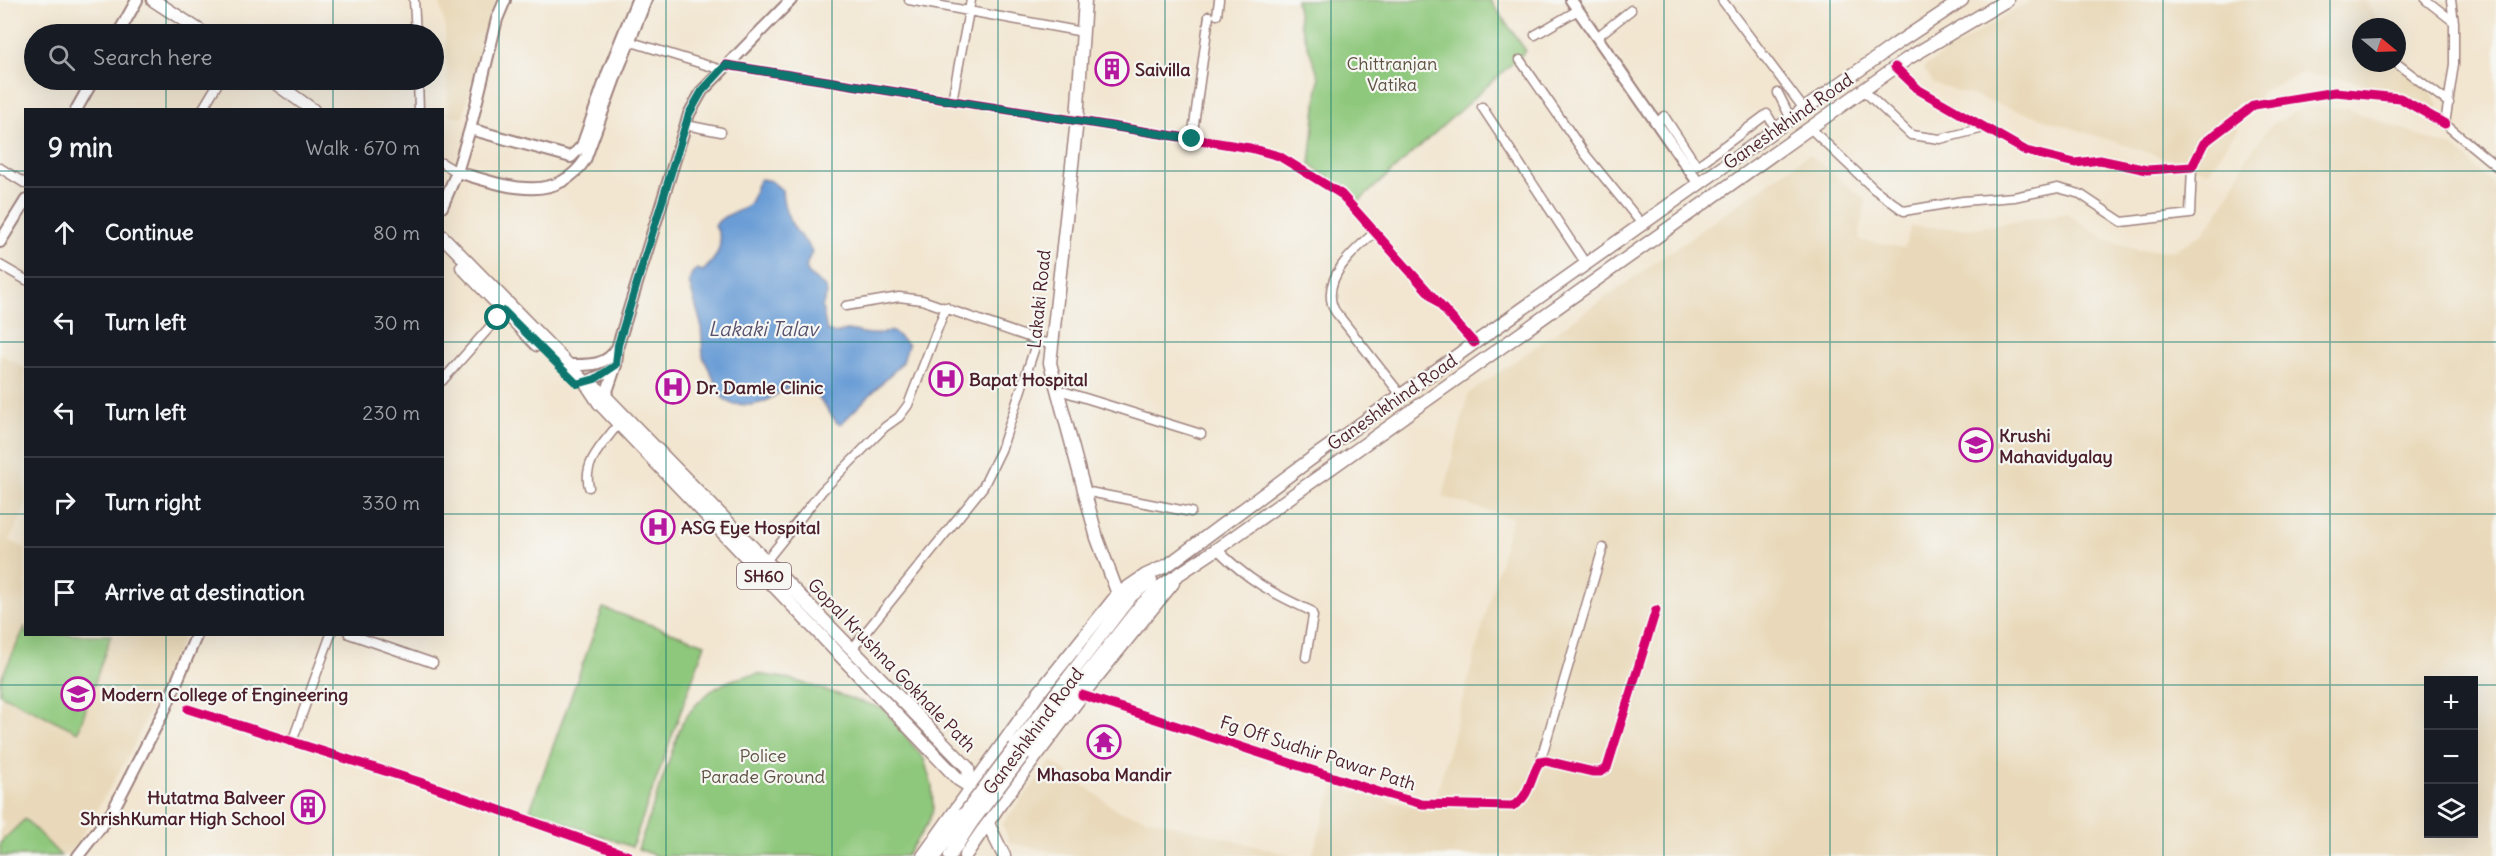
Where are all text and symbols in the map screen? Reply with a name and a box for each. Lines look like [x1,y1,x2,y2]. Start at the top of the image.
north arrow [2352,18,2406,72]
search box [24,24,444,90]
icon: search [45,41,78,74]
text: Search here [93,43,212,71]
building icon: Saivilla [1094,51,1130,87]
park label: Chittranjan Vatika [1347,52,1437,96]
place label: Saivilla [1135,58,1190,81]
street label: Ganeshkhind Road [1719,67,1858,174]
route end [1178,125,1204,151]
text: 9 min [48,131,113,164]
text: Walk · 670 m [306,135,420,160]
icon: ahead [48,216,81,249]
text: Continue [105,218,194,246]
text: 80 m [373,220,420,245]
street label: Lakaki Road [1022,248,1056,349]
route start [484,304,510,330]
icon: left [48,306,81,339]
text: Turn left [105,308,186,336]
text: 30 m [373,310,420,335]
water label: Lakaki Talav [708,316,820,341]
street label: Ganeshkhind Road [1323,348,1462,455]
hospital icon: Bapat Hospital [928,361,964,397]
place label: Bapat Hospital [969,368,1088,391]
hospital icon: Dr. Damle Clinic [655,369,691,405]
place label: Dr. Damle Clinic [696,376,823,399]
icon: left [48,396,81,429]
text: Turn left [105,398,186,426]
text: 230 m [362,400,420,425]
place label: Krushi Mahavidyalay [1999,424,2113,468]
school or university icon: Krushi Mahavidyalay [1958,427,1994,463]
icon: right [48,486,81,519]
text: Turn right [105,488,201,516]
text: 330 m [362,490,420,515]
hospital icon: ASG Eye Hospital [640,509,676,545]
place label: ASG Eye Hospital [681,516,820,539]
road number: SH60 [737,563,791,589]
street label: Gopal Krushna Gokhale Path [803,573,981,757]
icon: arrive [48,576,81,609]
text: Arrive at destination [105,578,305,606]
street label: Ganeshkhind Road [978,663,1088,799]
school or university icon: Modern College of Engineering [60,676,96,712]
map controls [2424,676,2478,838]
button: + [2424,676,2478,730]
place label: Modern College of Engineering [101,683,348,706]
street label: Fg Off Sudhir Pawar Path [1217,710,1419,796]
temple icon: Mhasoba Mandir [1086,724,1122,760]
button: − [2424,730,2478,784]
park label: Police Parade Ground [701,744,826,788]
place label: Mhasoba Mandir [1036,763,1172,786]
button: layers [2424,784,2478,838]
place label: Hutatma Balveer ShrishKumar High School [80,786,286,830]
building icon: Hutatma Balveer ShrishKumar High School [290,789,326,825]

